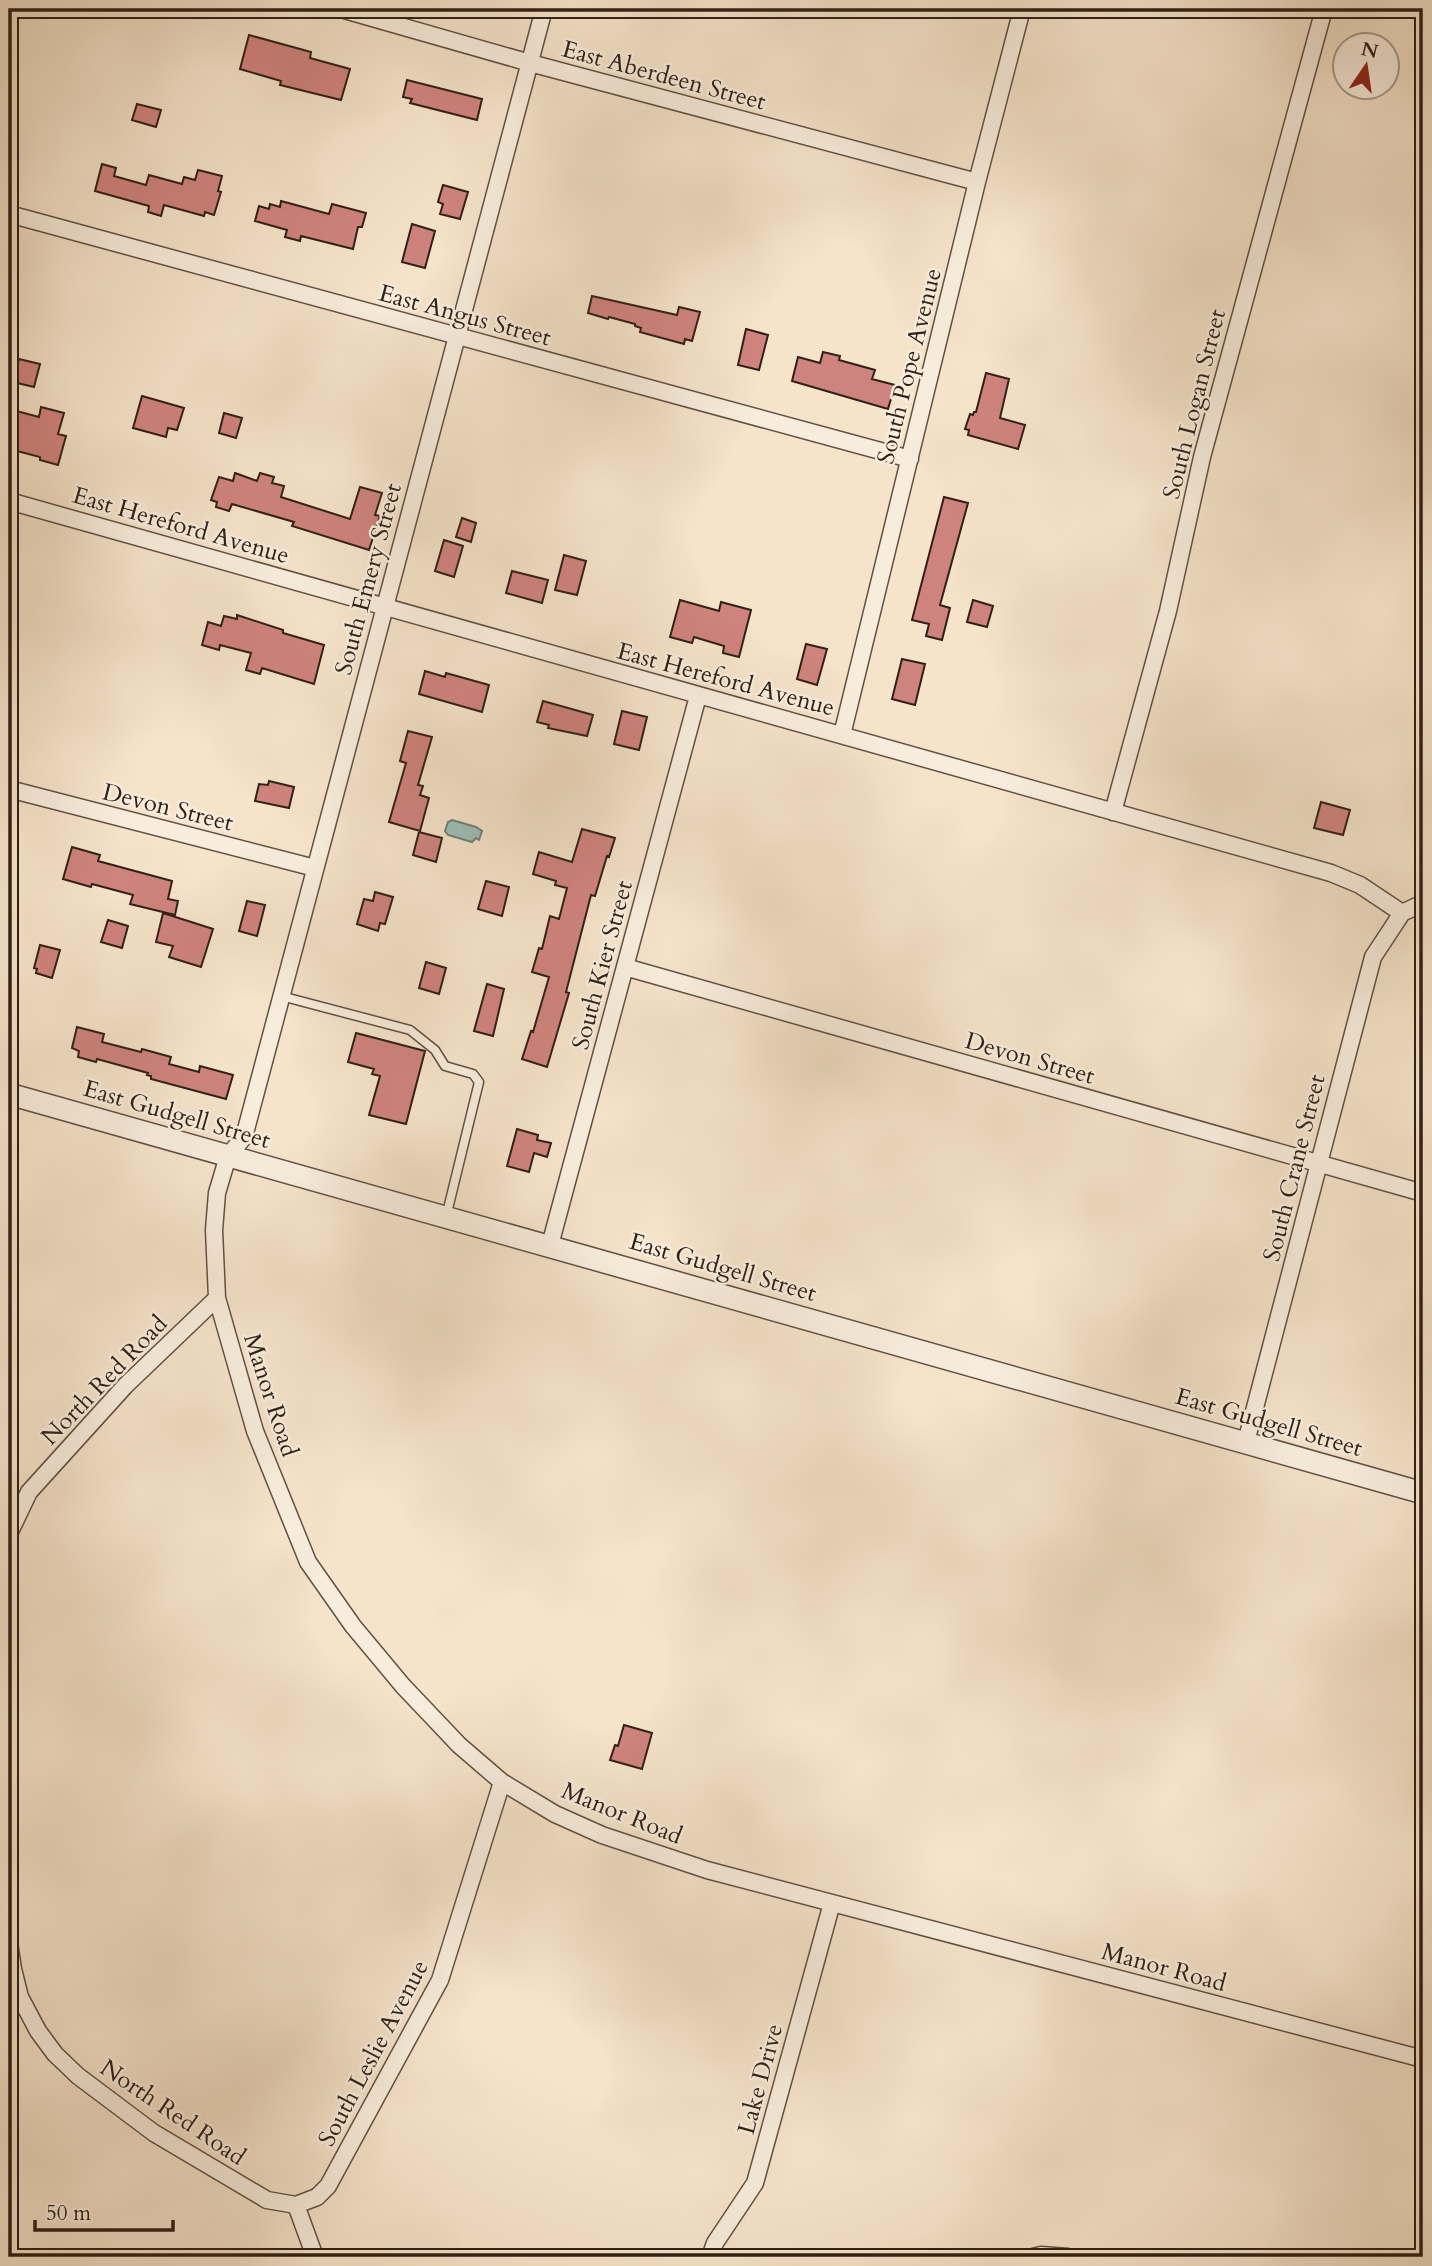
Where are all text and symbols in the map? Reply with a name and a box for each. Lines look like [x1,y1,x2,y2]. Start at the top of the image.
street label: East Aberdeen Street [559,32,770,119]
north arrow [1330,32,1400,102]
text: N [1359,36,1381,65]
street label: South Pope Avenue [869,265,950,467]
street label: East Angus Street [375,277,555,354]
street label: South Logan Street [1155,305,1234,502]
street label: East Hereford Avenue [69,479,293,572]
street label: South Emery Street [327,479,410,679]
street label: East Hereford Avenue [613,635,838,724]
street label: Devon Street [99,775,237,840]
street label: South Kier Street [564,877,641,1053]
street label: Devon Street [961,1024,1099,1093]
street label: South Crane Street [1255,1071,1334,1265]
street label: East Gudgell Street [80,1072,275,1157]
street label: East Gudgell Street [626,1225,821,1310]
street label: North Red Road [34,1308,175,1453]
street label: Manor Road [235,1329,306,1461]
street label: East Gudgell Street [1172,1380,1367,1465]
street label: Manor Road [557,1774,687,1853]
street label: Manor Road [1098,1935,1230,2000]
street label: South Leslie Avenue [310,1954,437,2152]
street label: Lake Drive [730,2020,791,2138]
street label: North Red Road [93,2052,252,2173]
scale bar [35,2189,173,2233]
text: 50 m [46,2199,91,2228]

